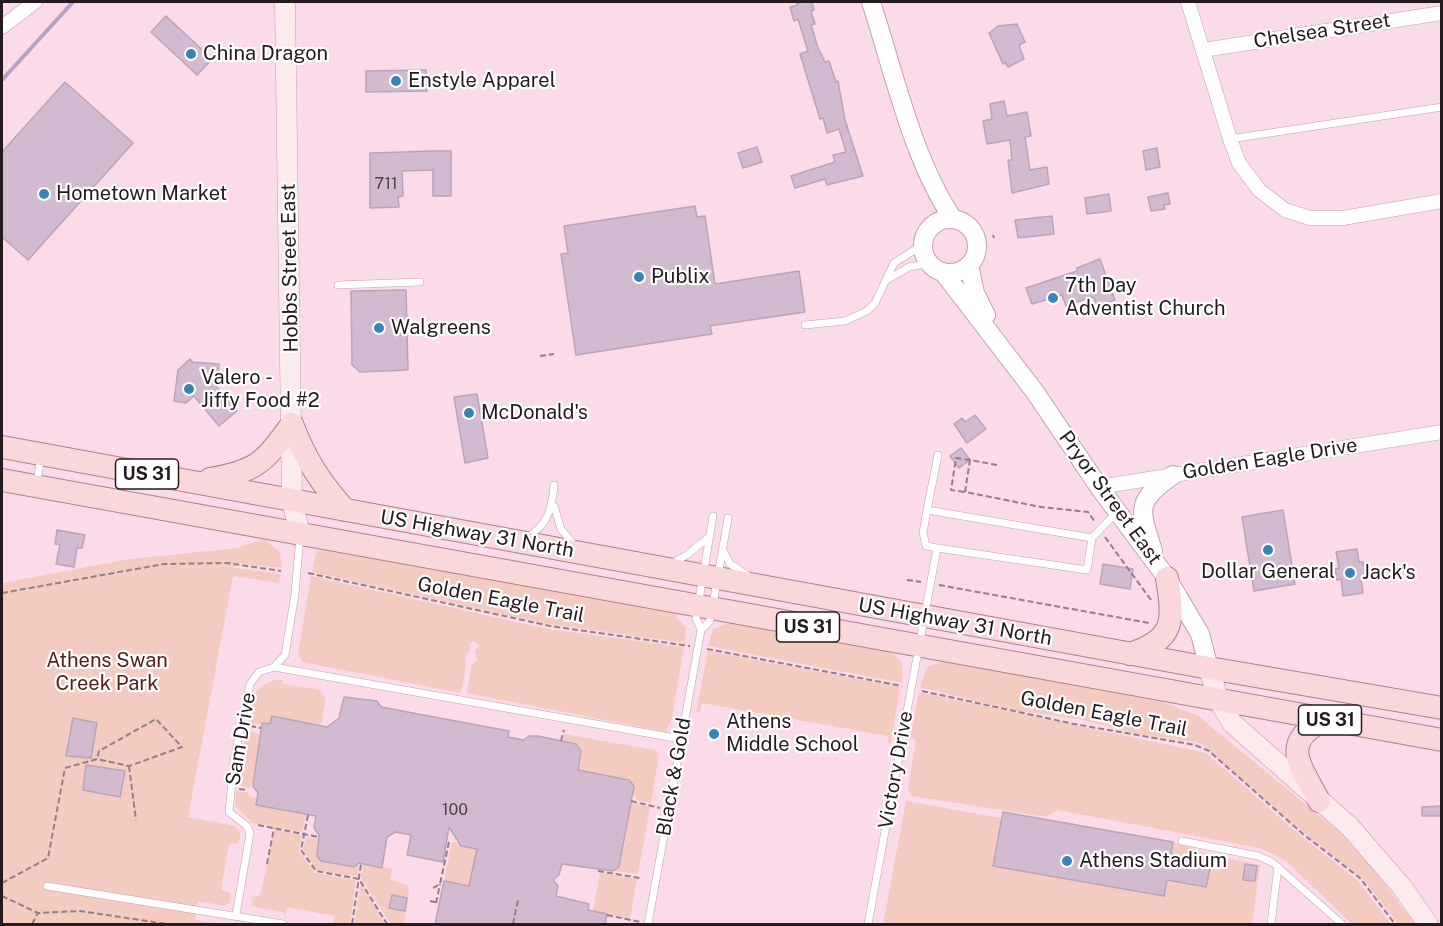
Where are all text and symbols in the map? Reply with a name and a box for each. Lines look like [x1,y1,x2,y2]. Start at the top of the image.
street label: Chelsea Street [1252,8,1392,54]
place label: China Dragon [203,42,328,66]
marker: China Dragon [184,47,198,61]
place label: Enstyle Apparel [408,69,556,93]
marker: Enstyle Apparel [389,74,403,88]
house number: 711 [375,174,397,194]
place label: Hometown Market [56,182,227,206]
street label: Hobbs Street East [277,183,303,353]
marker: Hometown Market [37,187,51,201]
place label: Publix [651,265,710,289]
marker: Publix [632,270,646,284]
place label: 7th Day Adventist Church [1065,274,1225,321]
marker: 7th Day Adventist Church [1046,291,1060,305]
place label: Walgreens [391,316,491,340]
marker: Walgreens [372,321,386,335]
place label: Valero - Jiffy Food #2 [201,366,320,413]
marker: Valero - Jiffy Food #2 [182,382,196,396]
place label: McDonald's [481,401,588,425]
marker: McDonald's [462,406,476,420]
street label: Pryor Street East [1053,426,1167,570]
street label: Golden Eagle Drive [1181,433,1359,485]
road number: US 31 [116,459,178,489]
street label: US Highway 31 North [378,505,576,563]
marker: Dollar General [1261,543,1275,557]
place label: Dollar General [1201,560,1335,584]
place label: Jack's [1362,561,1416,585]
marker: Jack's [1343,566,1357,580]
street label: Golden Eagle Trail [415,572,587,628]
street label: US Highway 31 North [856,593,1054,651]
road number: US 31 [776,612,840,642]
park label: Athens Swan Creek Park [46,649,168,696]
street label: Golden Eagle Trail [1018,686,1190,742]
street label: Sam Drive [221,690,261,788]
road number: US 31 [1298,705,1362,735]
street label: Victory Drive [874,709,918,831]
place label: Athens Middle School [726,710,859,757]
street label: Black & Gold [652,716,696,838]
marker: Athens Middle School [707,727,721,741]
house number: 100 [442,800,468,820]
place label: Athens Stadium [1079,849,1227,873]
marker: Athens Stadium [1060,854,1074,868]

